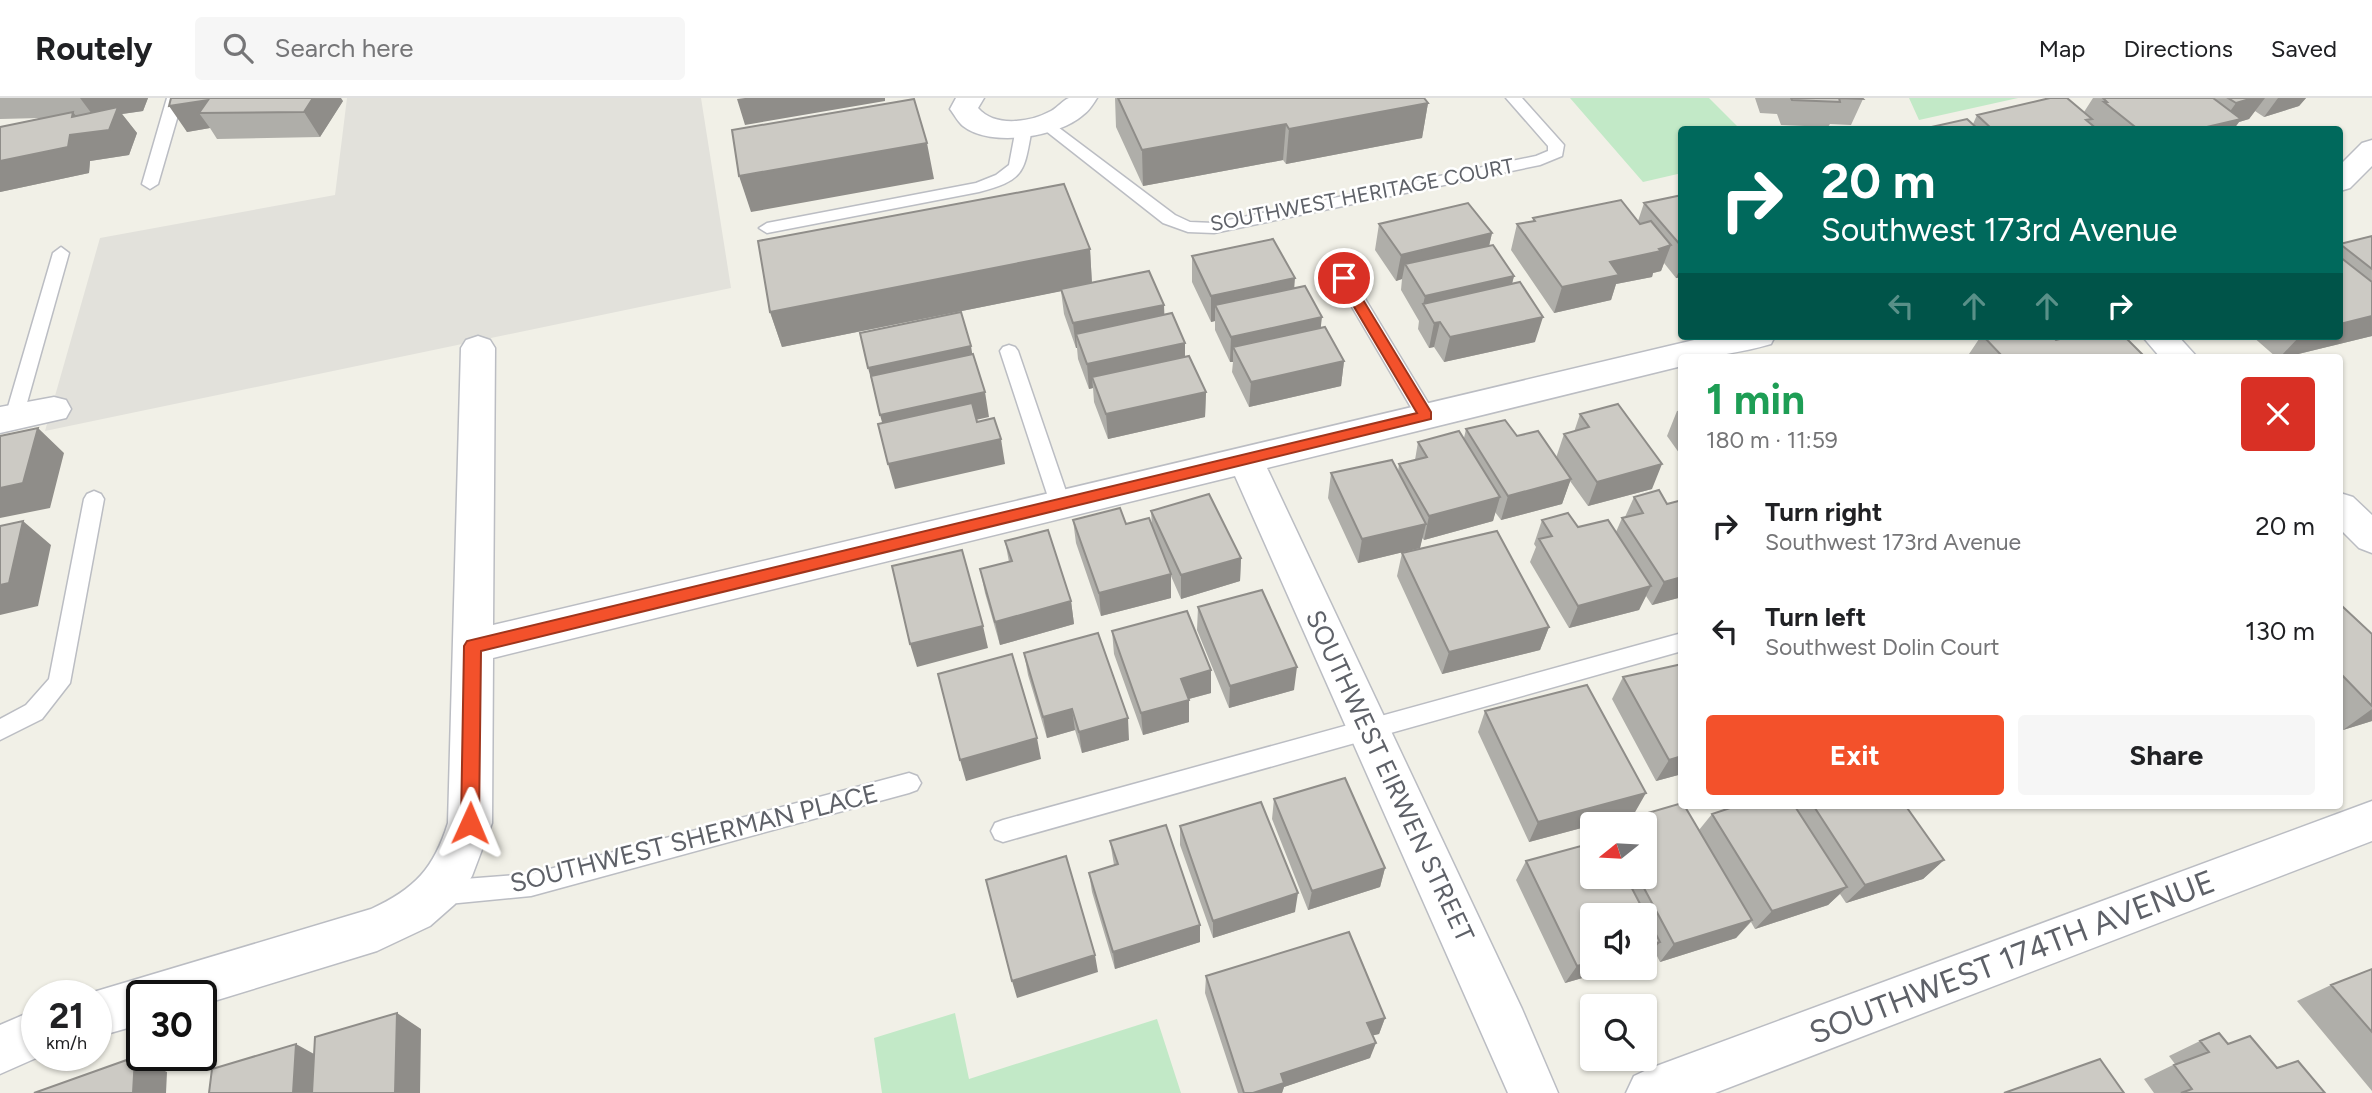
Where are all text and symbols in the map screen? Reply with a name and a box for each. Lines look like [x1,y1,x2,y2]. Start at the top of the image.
search box [195,17,685,80]
text: Routely [35,29,153,68]
icon: search [219,29,257,67]
text: Search here [275,32,414,64]
text: Map [2039,34,2085,63]
text: Directions [2123,34,2233,63]
text: Saved [2271,34,2337,63]
text: 20 m [1821,151,1936,210]
street label: SOUTHWEST HERITAGE COURT [1208,153,1516,236]
icon: right [1706,154,1797,245]
text: Southwest 173rd Avenue [1821,211,2177,249]
pin [1314,248,1374,308]
icon: arrive [1325,259,1363,297]
icon: left [1882,287,1920,325]
icon: ahead [1955,287,1993,325]
icon: ahead [2028,287,2066,325]
icon: right [2101,287,2139,325]
text: 1 min [1706,374,1805,425]
button: close [2241,377,2315,451]
text: 180 m · 11:59 [1706,426,1838,454]
text: Turn right [1765,496,1882,528]
icon: right [1706,507,1744,545]
text: 20 m [2255,510,2315,542]
text: Southwest 173rd Avenue [1765,528,2021,556]
text: Turn left [1765,601,1866,633]
street label: SOUTHWEST EIRWEN STREET [1299,605,1481,948]
icon: left [1706,612,1744,650]
text: 130 m [2245,615,2315,647]
text: Southwest Dolin Court [1765,633,1999,661]
button: Exit [1706,715,2004,795]
button: Share [2018,715,2315,795]
street label: SOUTHWEST SHERMAN PLACE [507,777,881,899]
position arrow [433,786,507,860]
north arrow [1580,812,1657,889]
map controls [1580,812,1657,1071]
street label: SOUTHWEST 174TH AVENUE [1804,862,2220,1052]
button: sound [1580,903,1657,980]
speed limit sign: 30 [126,980,217,1071]
button: search [1580,994,1657,1071]
text: 21 [49,995,84,1037]
text: km/h [46,1032,87,1054]

